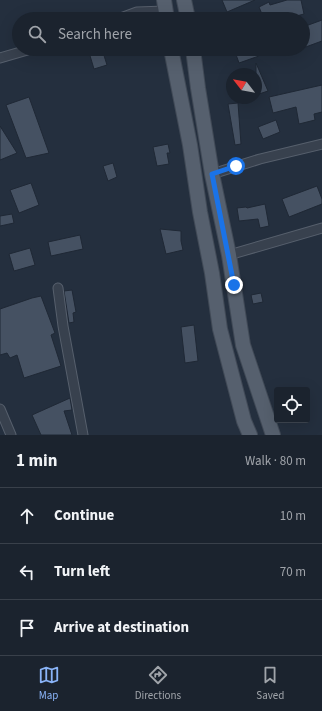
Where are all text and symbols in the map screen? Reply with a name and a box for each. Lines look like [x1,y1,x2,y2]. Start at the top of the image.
search box [12,12,310,56]
icon: search [26,23,48,45]
text: Search here [58,24,132,45]
north arrow [226,68,262,104]
route start [227,157,245,175]
route end [225,276,243,294]
map controls [274,387,310,423]
button: locate [274,387,310,423]
text: 1 min [16,449,57,473]
text: Walk · 80 m [245,452,306,470]
icon: ahead [16,505,38,527]
text: Continue [54,505,114,526]
text: 10 m [280,507,306,525]
icon: left [16,561,38,583]
text: Turn left [54,561,110,582]
text: 70 m [280,563,306,581]
icon: arrive [16,617,38,639]
text: Arrive at destination [54,617,189,638]
tab: Map [38,664,60,703]
tab: Directions [135,664,181,703]
tab: Saved [256,664,284,703]

